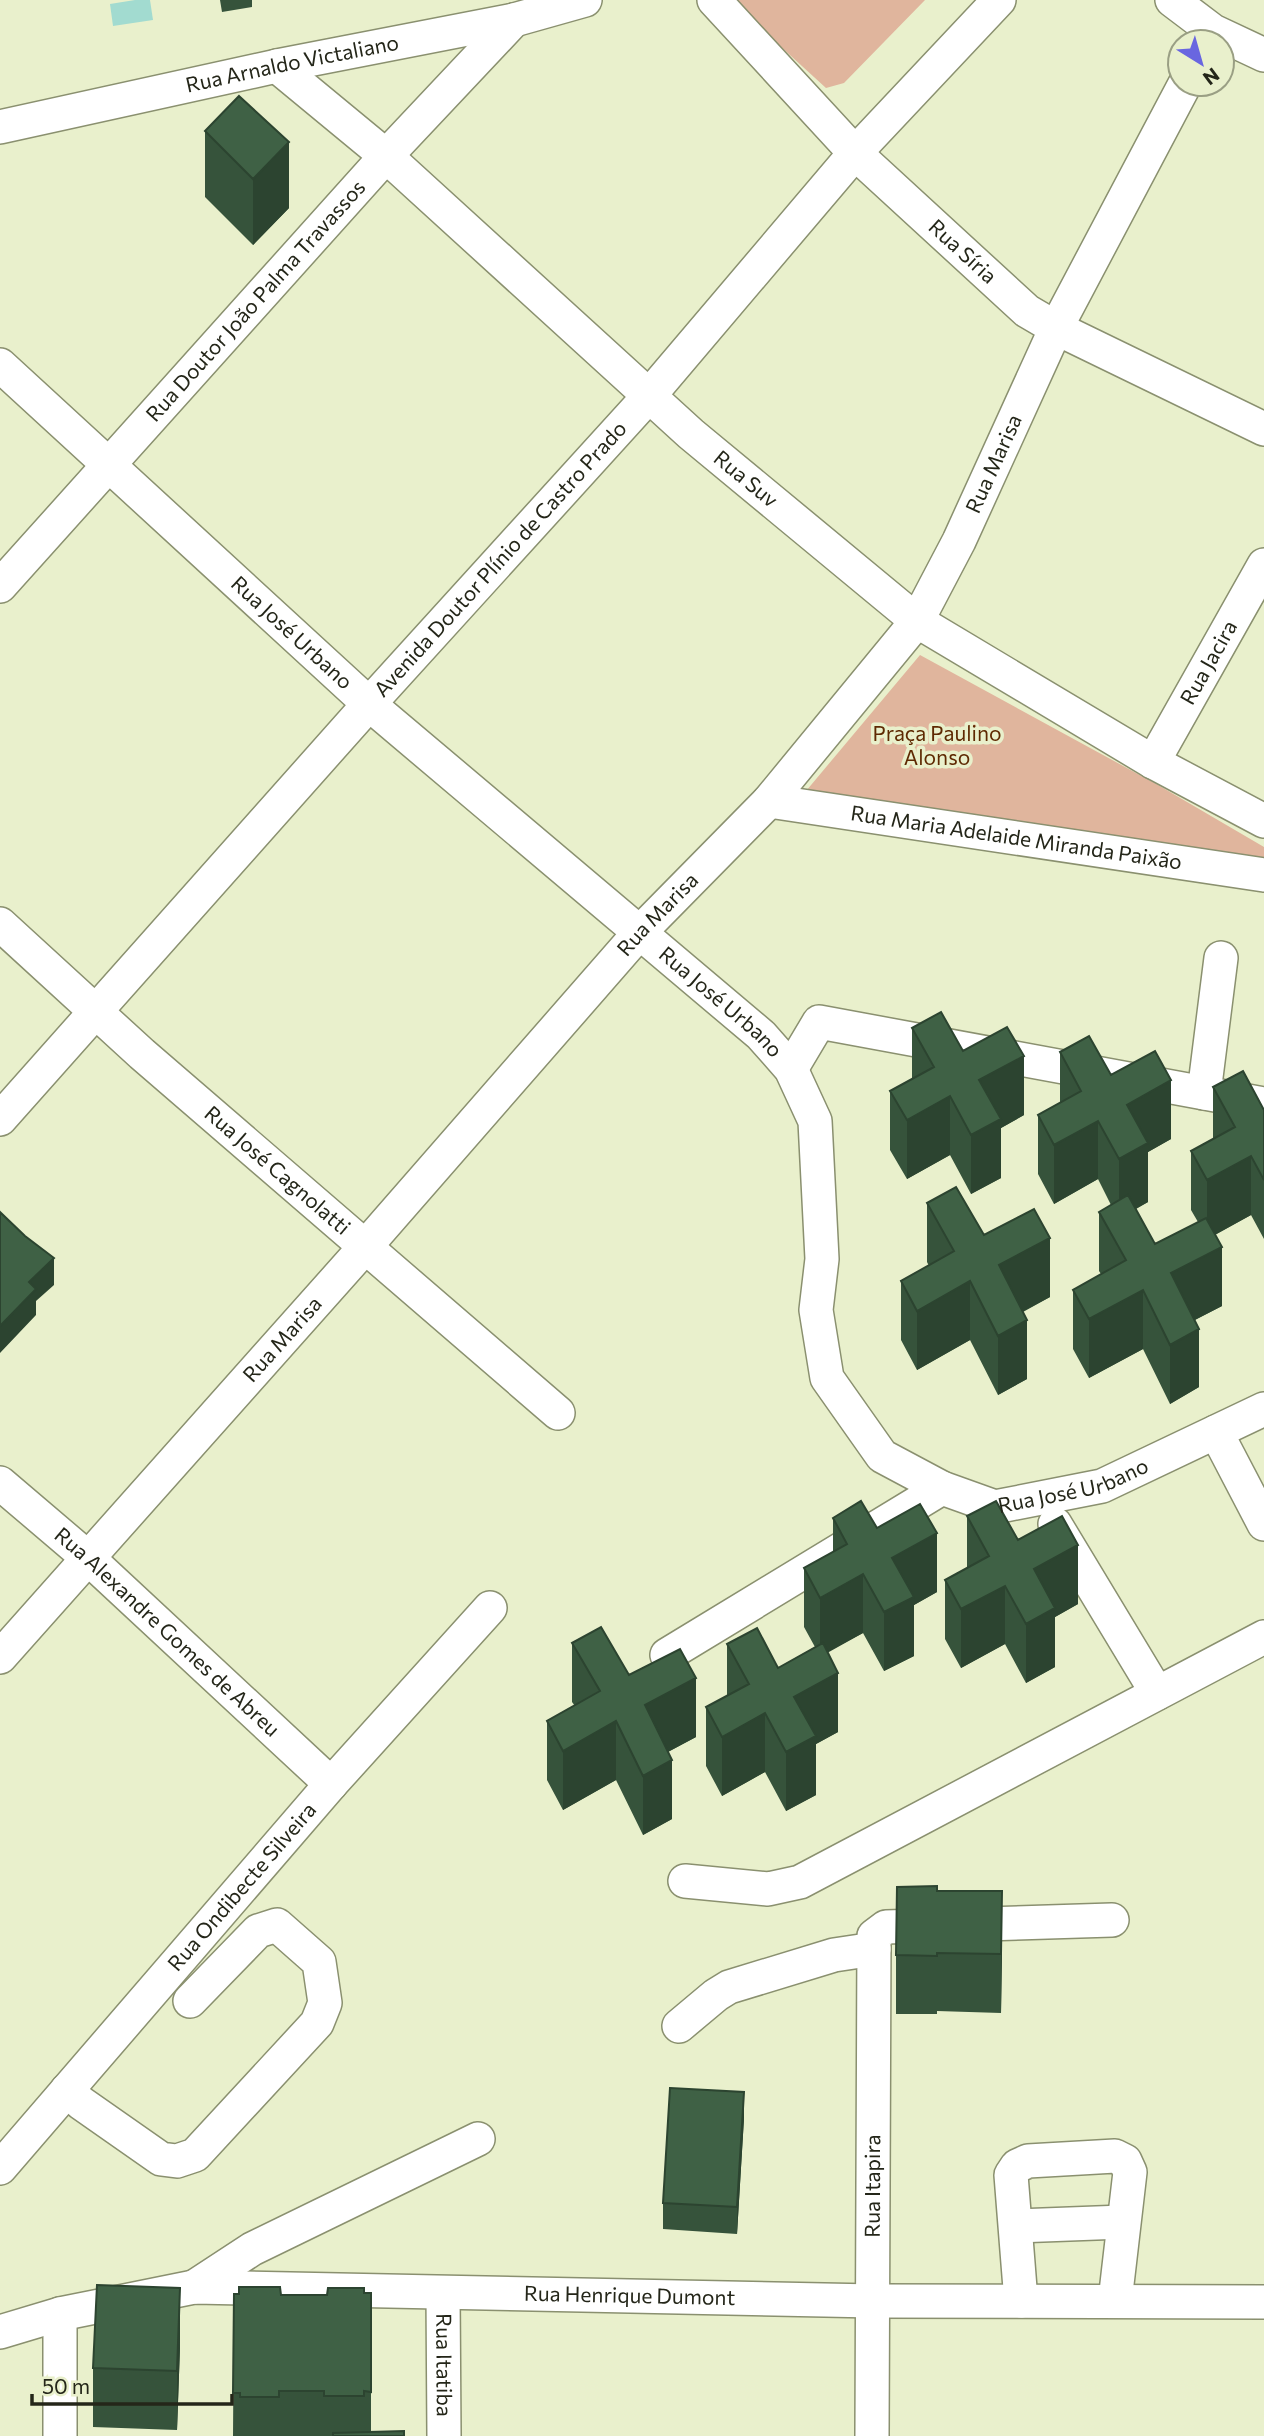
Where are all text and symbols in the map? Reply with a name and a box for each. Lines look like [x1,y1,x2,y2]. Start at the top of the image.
north arrow [1166,28,1236,98]
street label: Rua Arnaldo Victaliano [183,29,401,97]
text: N [1199,63,1224,90]
street label: Rua Doutor João Palma Travassos [140,174,370,426]
street label: Rua Síria [924,213,1003,288]
street label: Rua Marisa [959,410,1026,517]
street label: Avenida Doutor Plínio de Castro Prado [368,415,631,701]
street label: Rua Suv [710,444,784,512]
street label: Rua José Urbano [227,570,358,694]
street label: Rua Jacira [1174,615,1241,709]
park label: Praça Paulino Alonso [873,720,1001,769]
street label: Rua Maria Adelaide Miranda Paixão [849,799,1184,874]
street label: Rua Marisa [611,867,702,960]
street label: Rua José Urbano [655,940,788,1062]
street label: Rua José Cagnolatti [200,1100,356,1239]
street label: Rua Marisa [237,1291,326,1386]
street label: Rua José Urbano [996,1452,1152,1517]
street label: Rua Alexandre Gomes de Abreu [50,1521,286,1741]
street label: Rua Ondibecte Silveira [162,1797,320,1975]
street label: Rua Itapira [859,2134,884,2238]
street label: Rua Henrique Dumont [524,2280,735,2309]
street label: Rua Itatiba [432,2313,458,2417]
scale bar [32,2362,231,2406]
text: 50 m [42,2373,90,2398]

